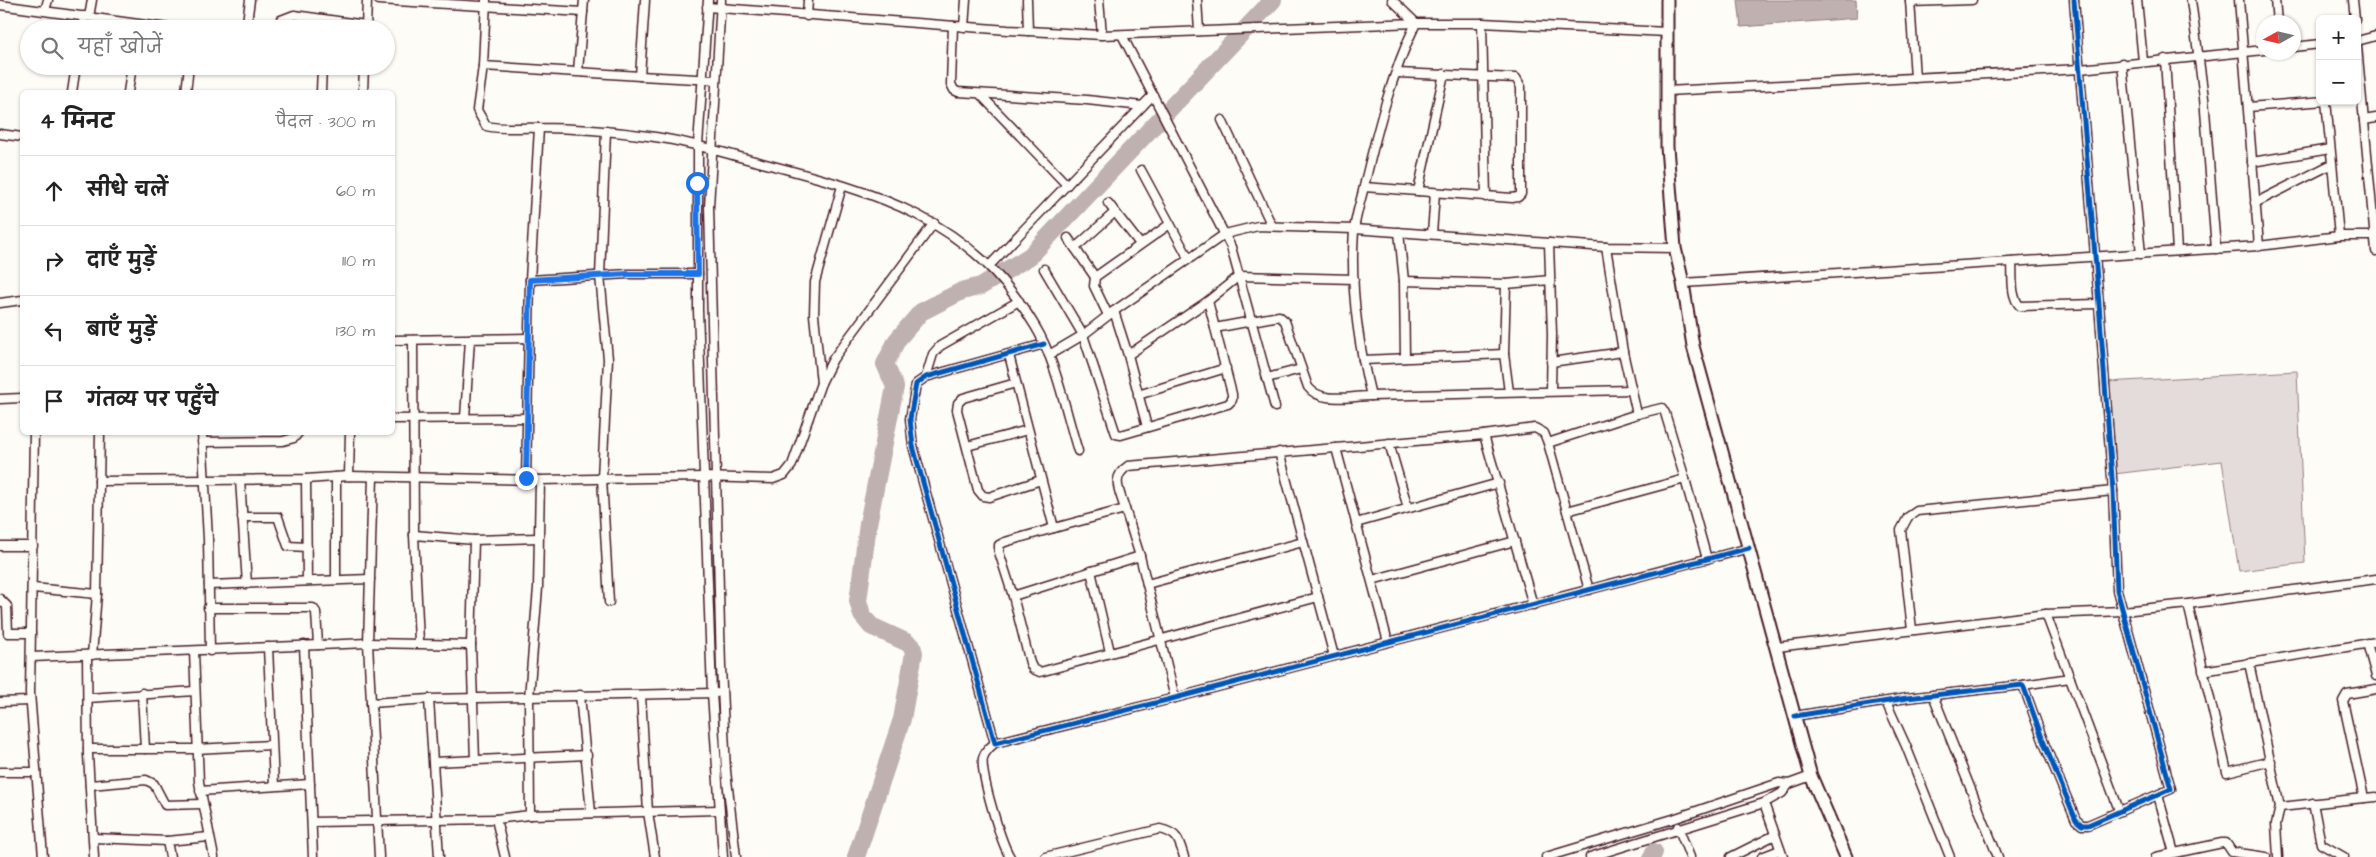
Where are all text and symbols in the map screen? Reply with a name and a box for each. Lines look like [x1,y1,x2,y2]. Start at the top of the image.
north arrow [2256,15,2301,60]
map controls [2316,15,2361,105]
button: + [2316,15,2361,60]
search box [20,20,395,75]
icon: search [38,34,66,62]
text: यहाँ खोजें [78,34,162,61]
button: − [2316,60,2361,105]
text: 4 मिनट [40,107,114,136]
text: पैदल · 300 m [276,111,375,133]
route start [686,172,709,195]
icon: ahead [40,177,68,205]
text: सीधे चलें [87,177,168,204]
text: 60 m [336,180,375,202]
icon: right [40,247,68,275]
text: दाएँ मुड़ें [87,247,156,274]
text: 110 m [342,250,375,272]
icon: left [40,317,68,345]
text: बाएँ मुड़ें [87,317,156,344]
text: 130 m [336,320,375,342]
icon: arrive [40,387,68,415]
text: गंतव्य पर पहुँचे [87,387,218,414]
route end [515,467,538,490]

